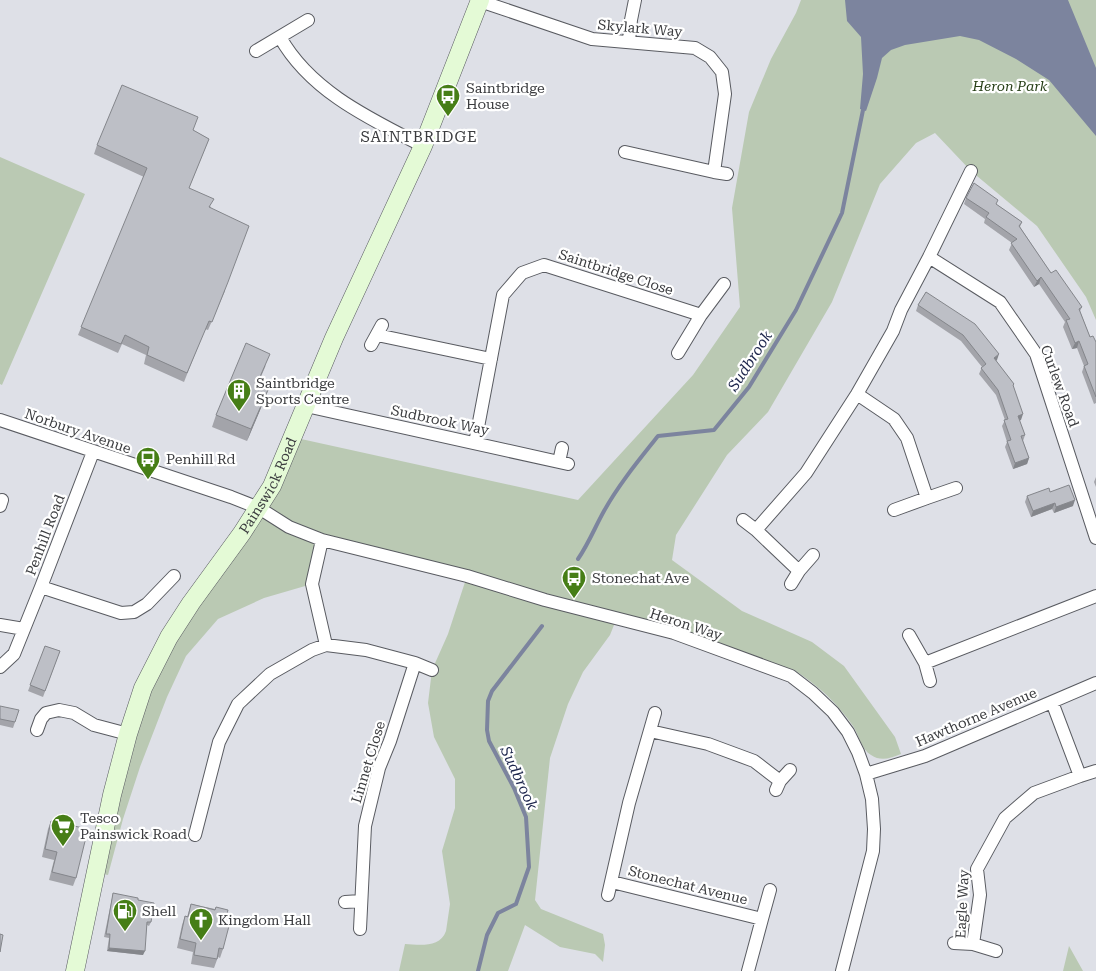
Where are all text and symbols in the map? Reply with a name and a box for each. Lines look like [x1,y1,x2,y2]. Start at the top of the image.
street label: Skylark Way [597,16,684,40]
park label: Heron Park [972,78,1048,94]
place label: Saintbridge House [466,80,545,112]
bus stop icon: Saintbridge House [435,83,461,117]
district label: SAINTBRIDGE [360,128,478,146]
street label: Saintbridge Close [557,246,676,298]
water label: Sudbrook [723,327,777,395]
street label: Curlew Road [1038,343,1082,429]
place label: Saintbridge Sports Centre [256,375,350,407]
building icon: Saintbridge Sports Centre [226,378,252,412]
street label: Sudbrook Way [390,402,491,438]
street label: Norbury Avenue [23,405,133,457]
street label: Painswick Road [236,435,300,537]
bus stop icon: Penhill Rd [135,446,161,480]
place label: Penhill Rd [166,451,235,467]
street label: Penhill Road [22,492,68,578]
bus stop icon: Stonechat Ave [561,565,587,599]
place label: Stonechat Ave [592,570,689,586]
street label: Heron Way [648,605,725,643]
street label: Hawthorne Avenue [913,684,1039,750]
street label: Linnet Close [348,719,388,805]
water label: Sudbrook [496,742,542,813]
place label: Tesco Painswick Road [80,810,187,842]
supermarket icon: Tesco Painswick Road [50,813,76,847]
street label: Stonechat Avenue [627,862,750,908]
street label: Eagle Way [952,868,972,939]
fuel station icon: Shell [112,898,138,932]
place label: Shell [142,903,177,919]
church icon: Kingdom Hall [188,907,214,941]
place label: Kingdom Hall [218,912,312,928]

